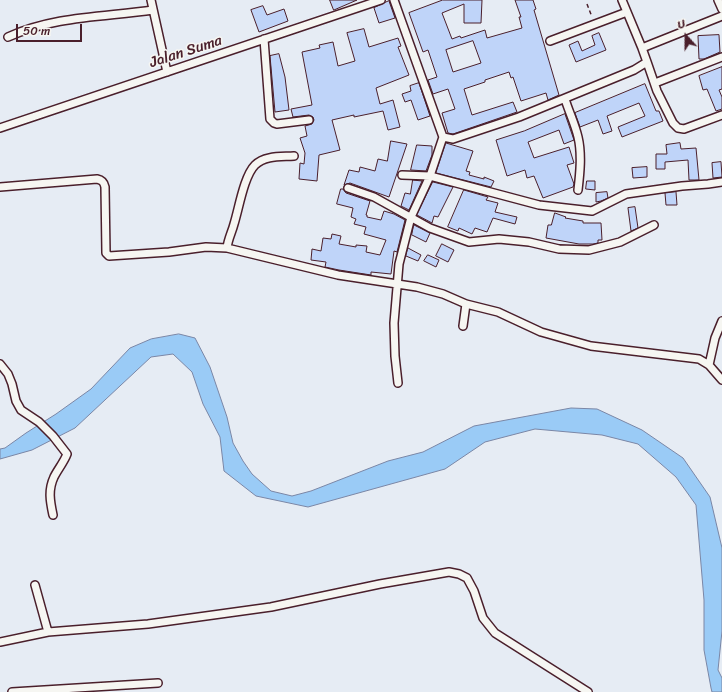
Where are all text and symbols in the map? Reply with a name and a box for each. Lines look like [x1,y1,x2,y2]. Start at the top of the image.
text: U [675,14,688,35]
scale bar [18,16,84,42]
north arrow [666,16,706,56]
text: 50 m [23,20,50,42]
street label: Jalan Suma [148,32,224,72]

